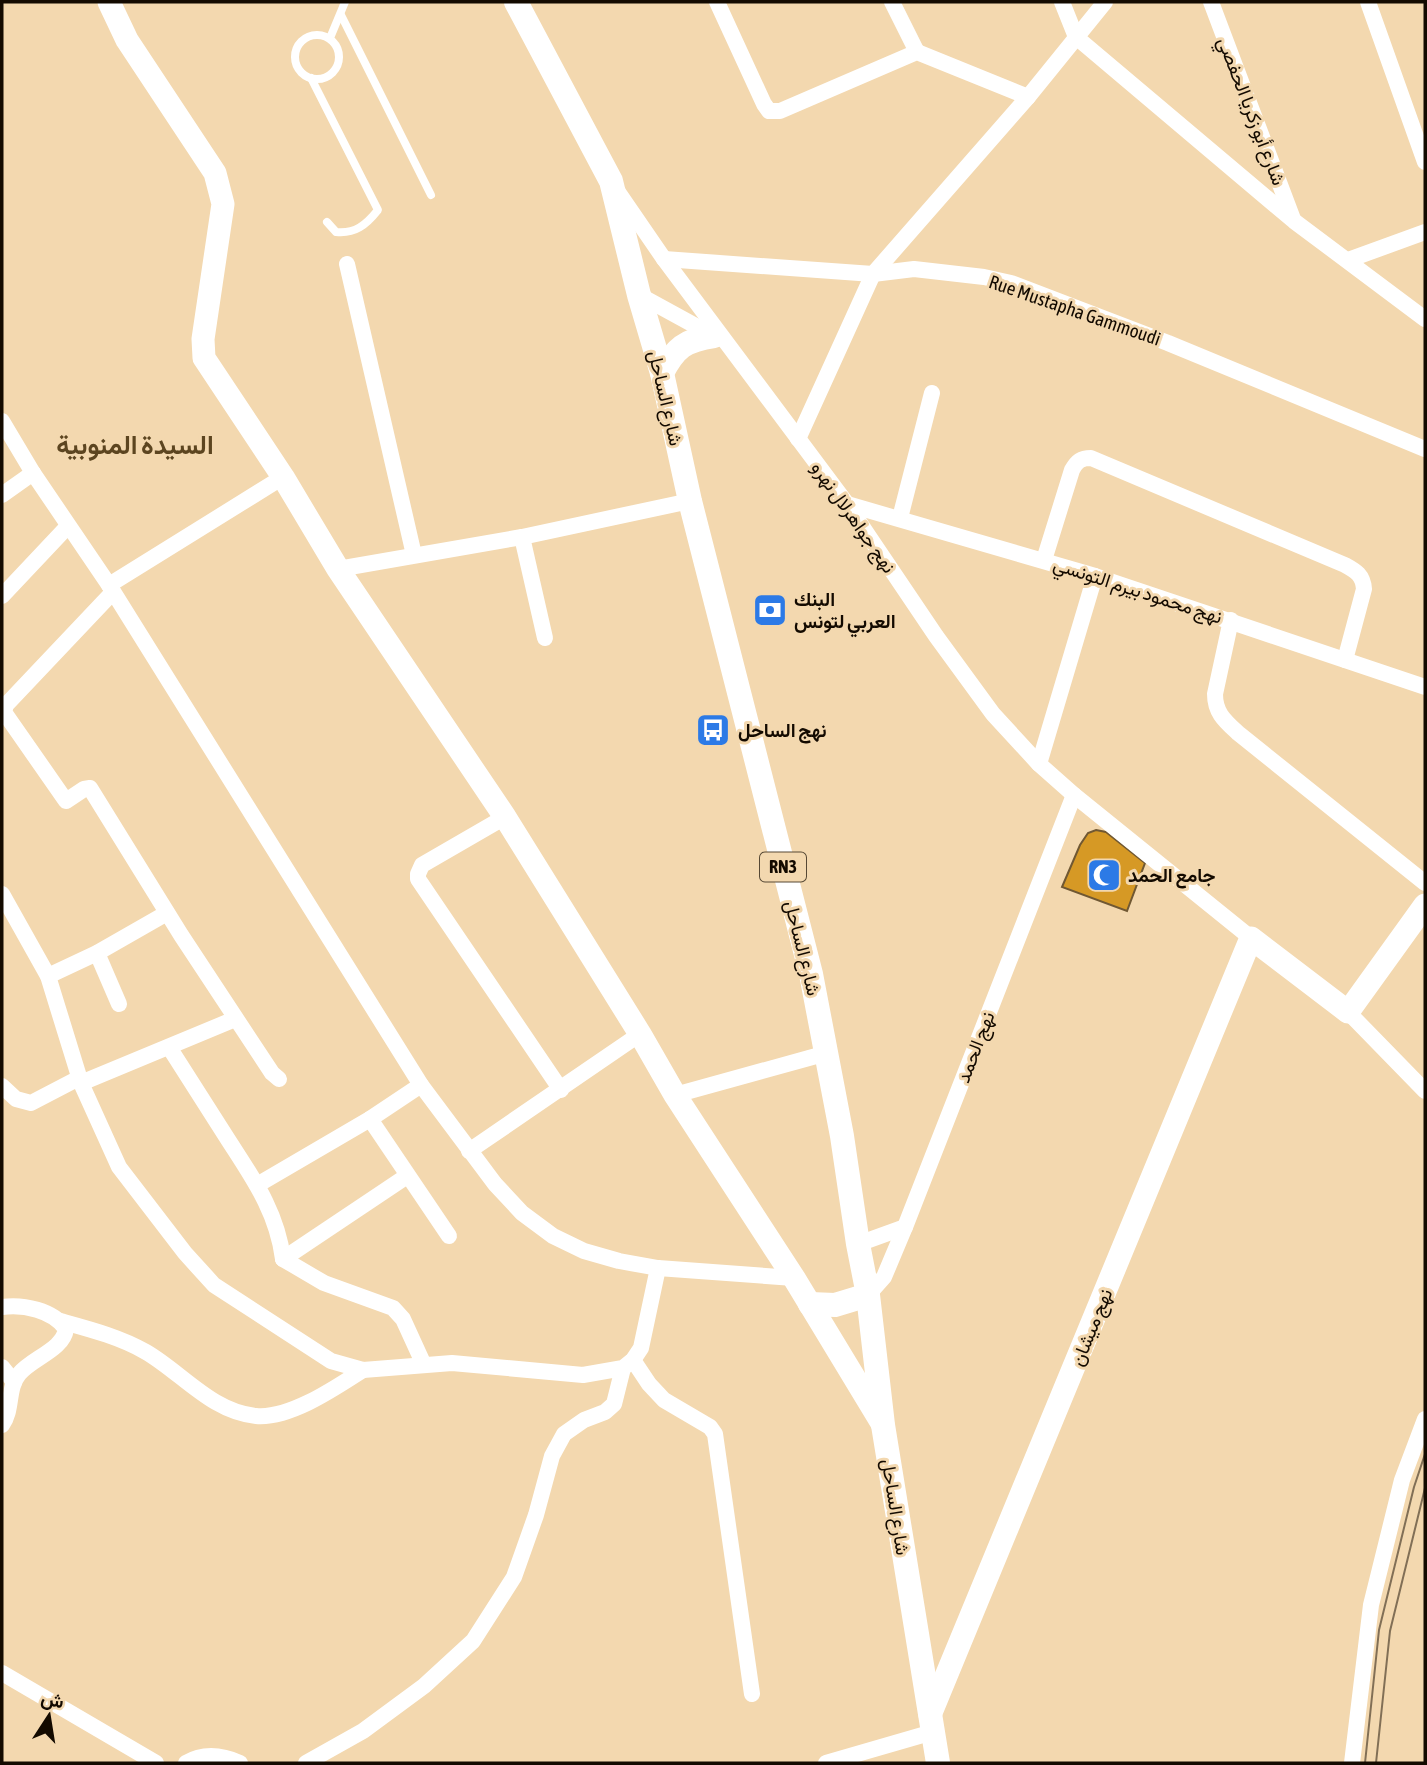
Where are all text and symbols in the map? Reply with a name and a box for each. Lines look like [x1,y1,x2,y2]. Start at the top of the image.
street label: شارع أبو زكريا الحفصي [1209,34,1290,190]
street label: Rue Mustapha Gammoudi [986,270,1164,350]
street label: شارع الساحل [642,348,688,448]
district label: السيدة المنوبية [56,430,214,461]
street label: نهج جواهرلال نهرو [805,457,901,579]
street label: نهج محمود بيرم التونسي [1049,552,1225,632]
place label: البنك العربي لتونس [794,588,896,638]
bank icon: البنك العربي لتونس [751,591,789,629]
bus stop icon: نهج الساحل [694,711,732,749]
place label: نهج الساحل [738,719,827,744]
road number: RN3 [760,852,806,882]
mosque icon: جامع الحمد [1085,856,1123,894]
place label: جامع الحمد [1128,864,1216,889]
street label: شارع الساحل [779,898,825,998]
street label: نهج الحمد [951,1008,1001,1087]
street label: نهج ميشان [1066,1285,1119,1370]
street label: شارع الساحل [876,1457,914,1557]
north arrow [14,1681,84,1751]
text: ش [39,1686,66,1714]

